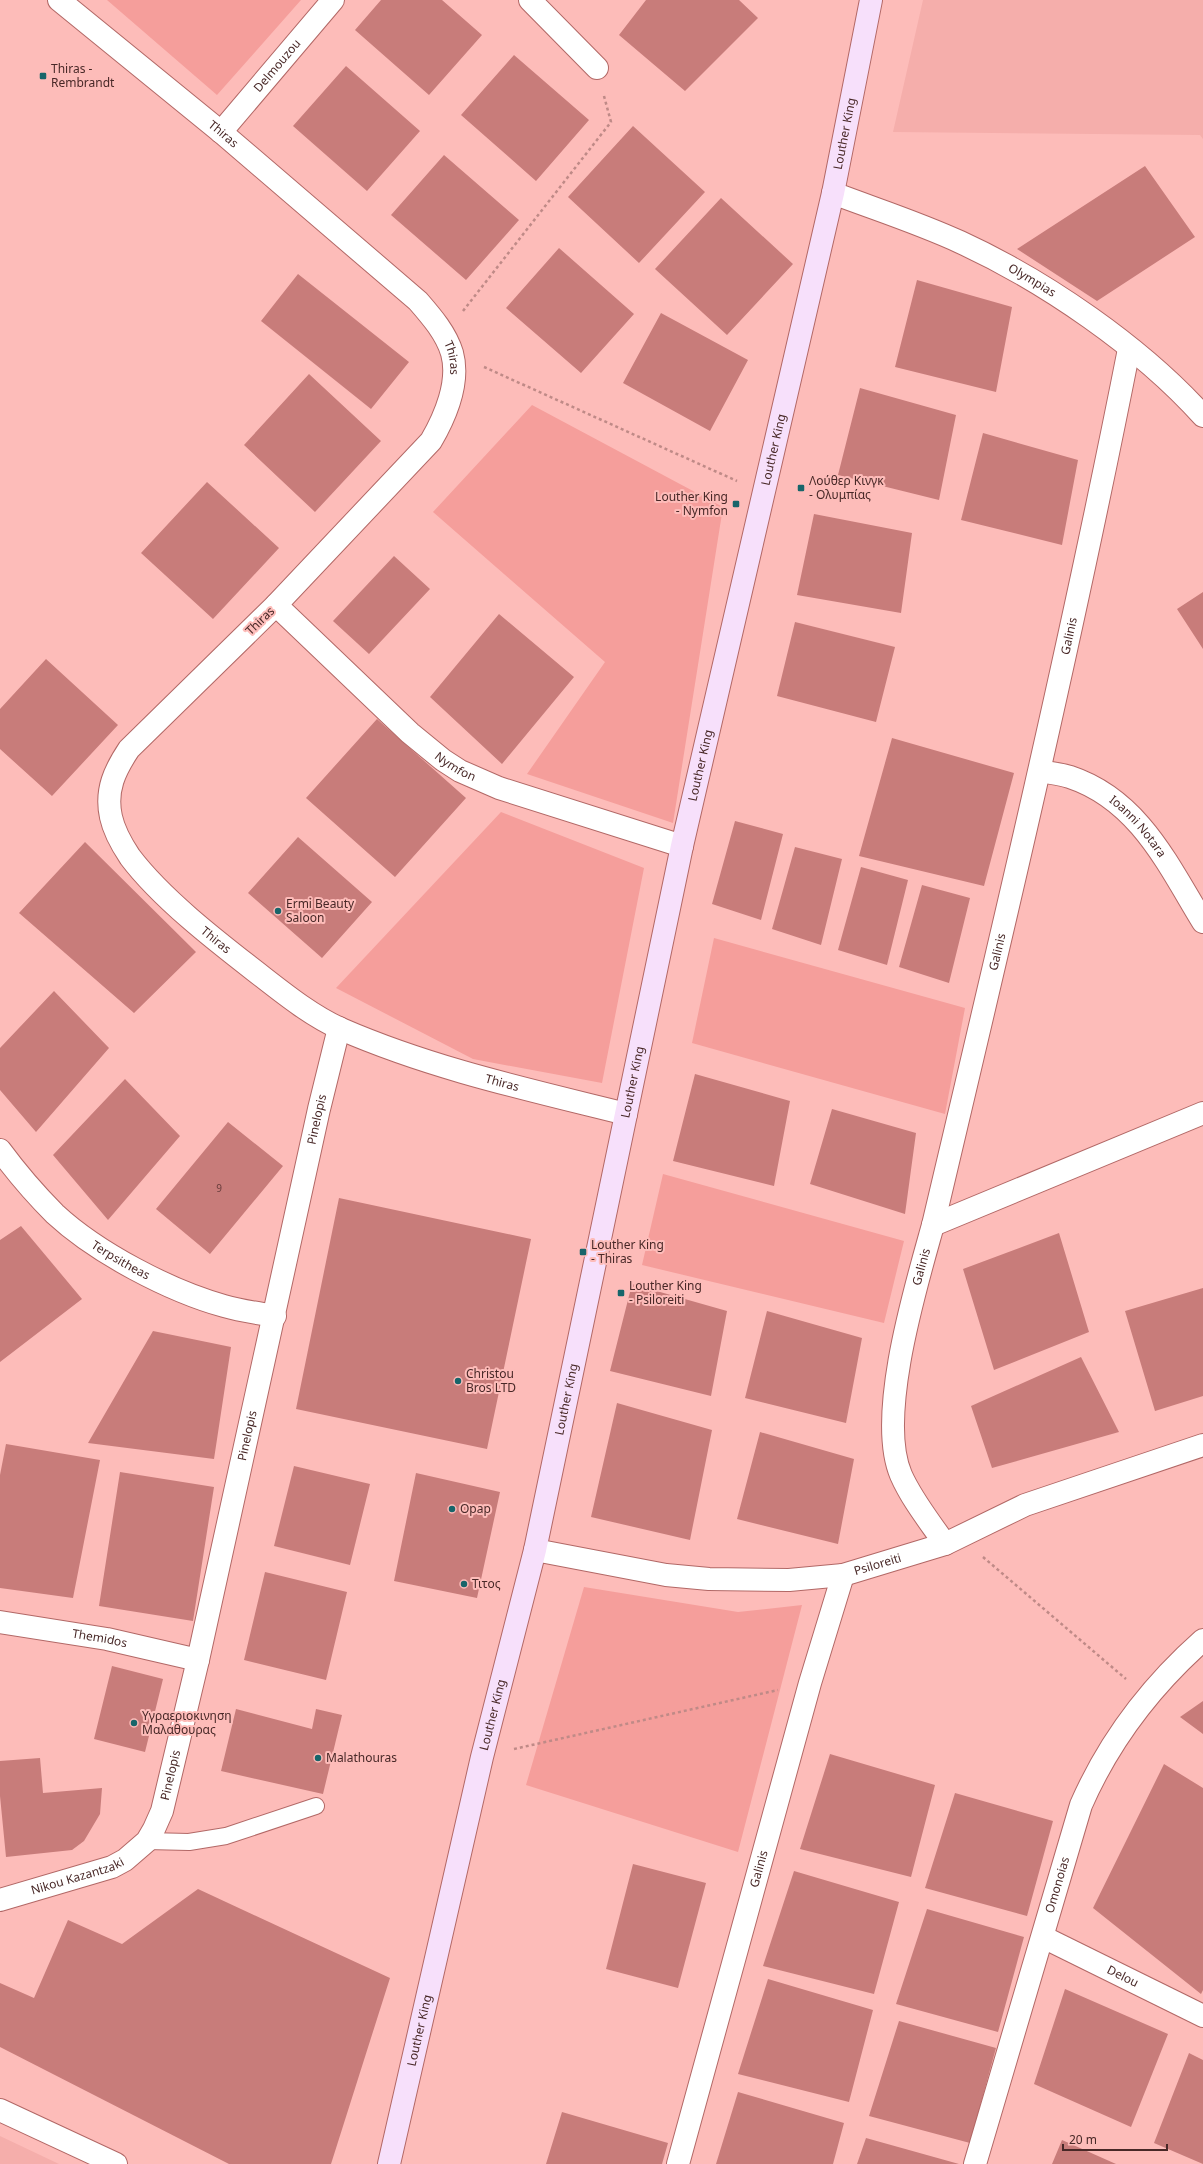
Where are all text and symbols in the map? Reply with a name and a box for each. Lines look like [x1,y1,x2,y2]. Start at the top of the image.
street label: Delmouzou [249,35,304,96]
place label: Thiras - Rembrandt [51,60,115,91]
marker: Thiras - Rembrandt [38,71,48,81]
street label: Louther King [829,96,860,171]
street label: Thiras [205,116,242,151]
street label: Olympias [1005,259,1060,301]
street label: Thiras [440,338,463,375]
street label: Louther King [757,412,790,487]
place label: Λούθερ Κινγκ - Ολυμπίας [809,472,884,503]
marker: Λούθερ Κινγκ - Ολυμπίας [796,483,806,493]
place label: Louther King - Nymfon [655,488,728,519]
marker: Louther King - Nymfon [731,499,741,509]
street label: Thiras [241,602,278,639]
street label: Galinis [1056,615,1081,656]
street label: Louther King [684,728,717,803]
street label: Nymfon [431,748,479,785]
street label: Ioanni Notara [1106,791,1170,860]
place label: Ermi Beauty Saloon [286,895,355,926]
marker: Ermi Beauty Saloon [273,906,283,916]
street label: Thiras [197,922,235,957]
street label: Galinis [984,931,1010,972]
street label: Louther King [616,1045,648,1120]
street label: Thiras [483,1070,521,1095]
street label: Pinelopis [302,1092,330,1146]
house number: 9 [216,1181,222,1195]
street label: Terpsitheas [88,1236,153,1283]
place label: Louther King - Thiras [591,1236,664,1267]
street label: Galinis [908,1246,934,1287]
marker: Louther King - Thiras [578,1247,588,1257]
place label: Louther King - Psiloreiti [629,1277,702,1308]
marker: Louther King - Psiloreiti [616,1288,626,1298]
street label: Louther King [550,1362,582,1437]
place label: Christou Bros LTD [466,1365,516,1396]
marker: Christou Bros LTD [453,1376,463,1386]
street label: Pinelopis [233,1409,261,1462]
place label: Opap [460,1500,491,1517]
marker: Opap [447,1504,457,1514]
street label: Psiloreiti [852,1549,903,1579]
place label: Τιτος [472,1575,501,1592]
marker: Τιτος [459,1579,469,1589]
street label: Themidos [71,1625,129,1651]
street label: Louther King [475,1677,510,1752]
place label: Υγραεριοκινηση Μαλαθουρας [142,1707,232,1738]
marker: Υγραεριοκινηση Μαλαθουρας [129,1718,139,1728]
street label: Pinelopis [156,1748,184,1802]
place label: Malathouras [326,1749,397,1766]
marker: Malathouras [313,1753,323,1763]
street label: Galinis [745,1848,772,1889]
street label: Nikou Kazantzaki [29,1853,127,1898]
street label: Omonoias [1041,1854,1073,1915]
street label: Delou [1104,1961,1142,1991]
street label: Louther King [403,1993,435,2068]
scale bar [1063,2126,1167,2152]
text: 20 m [1069,2131,1097,2148]

